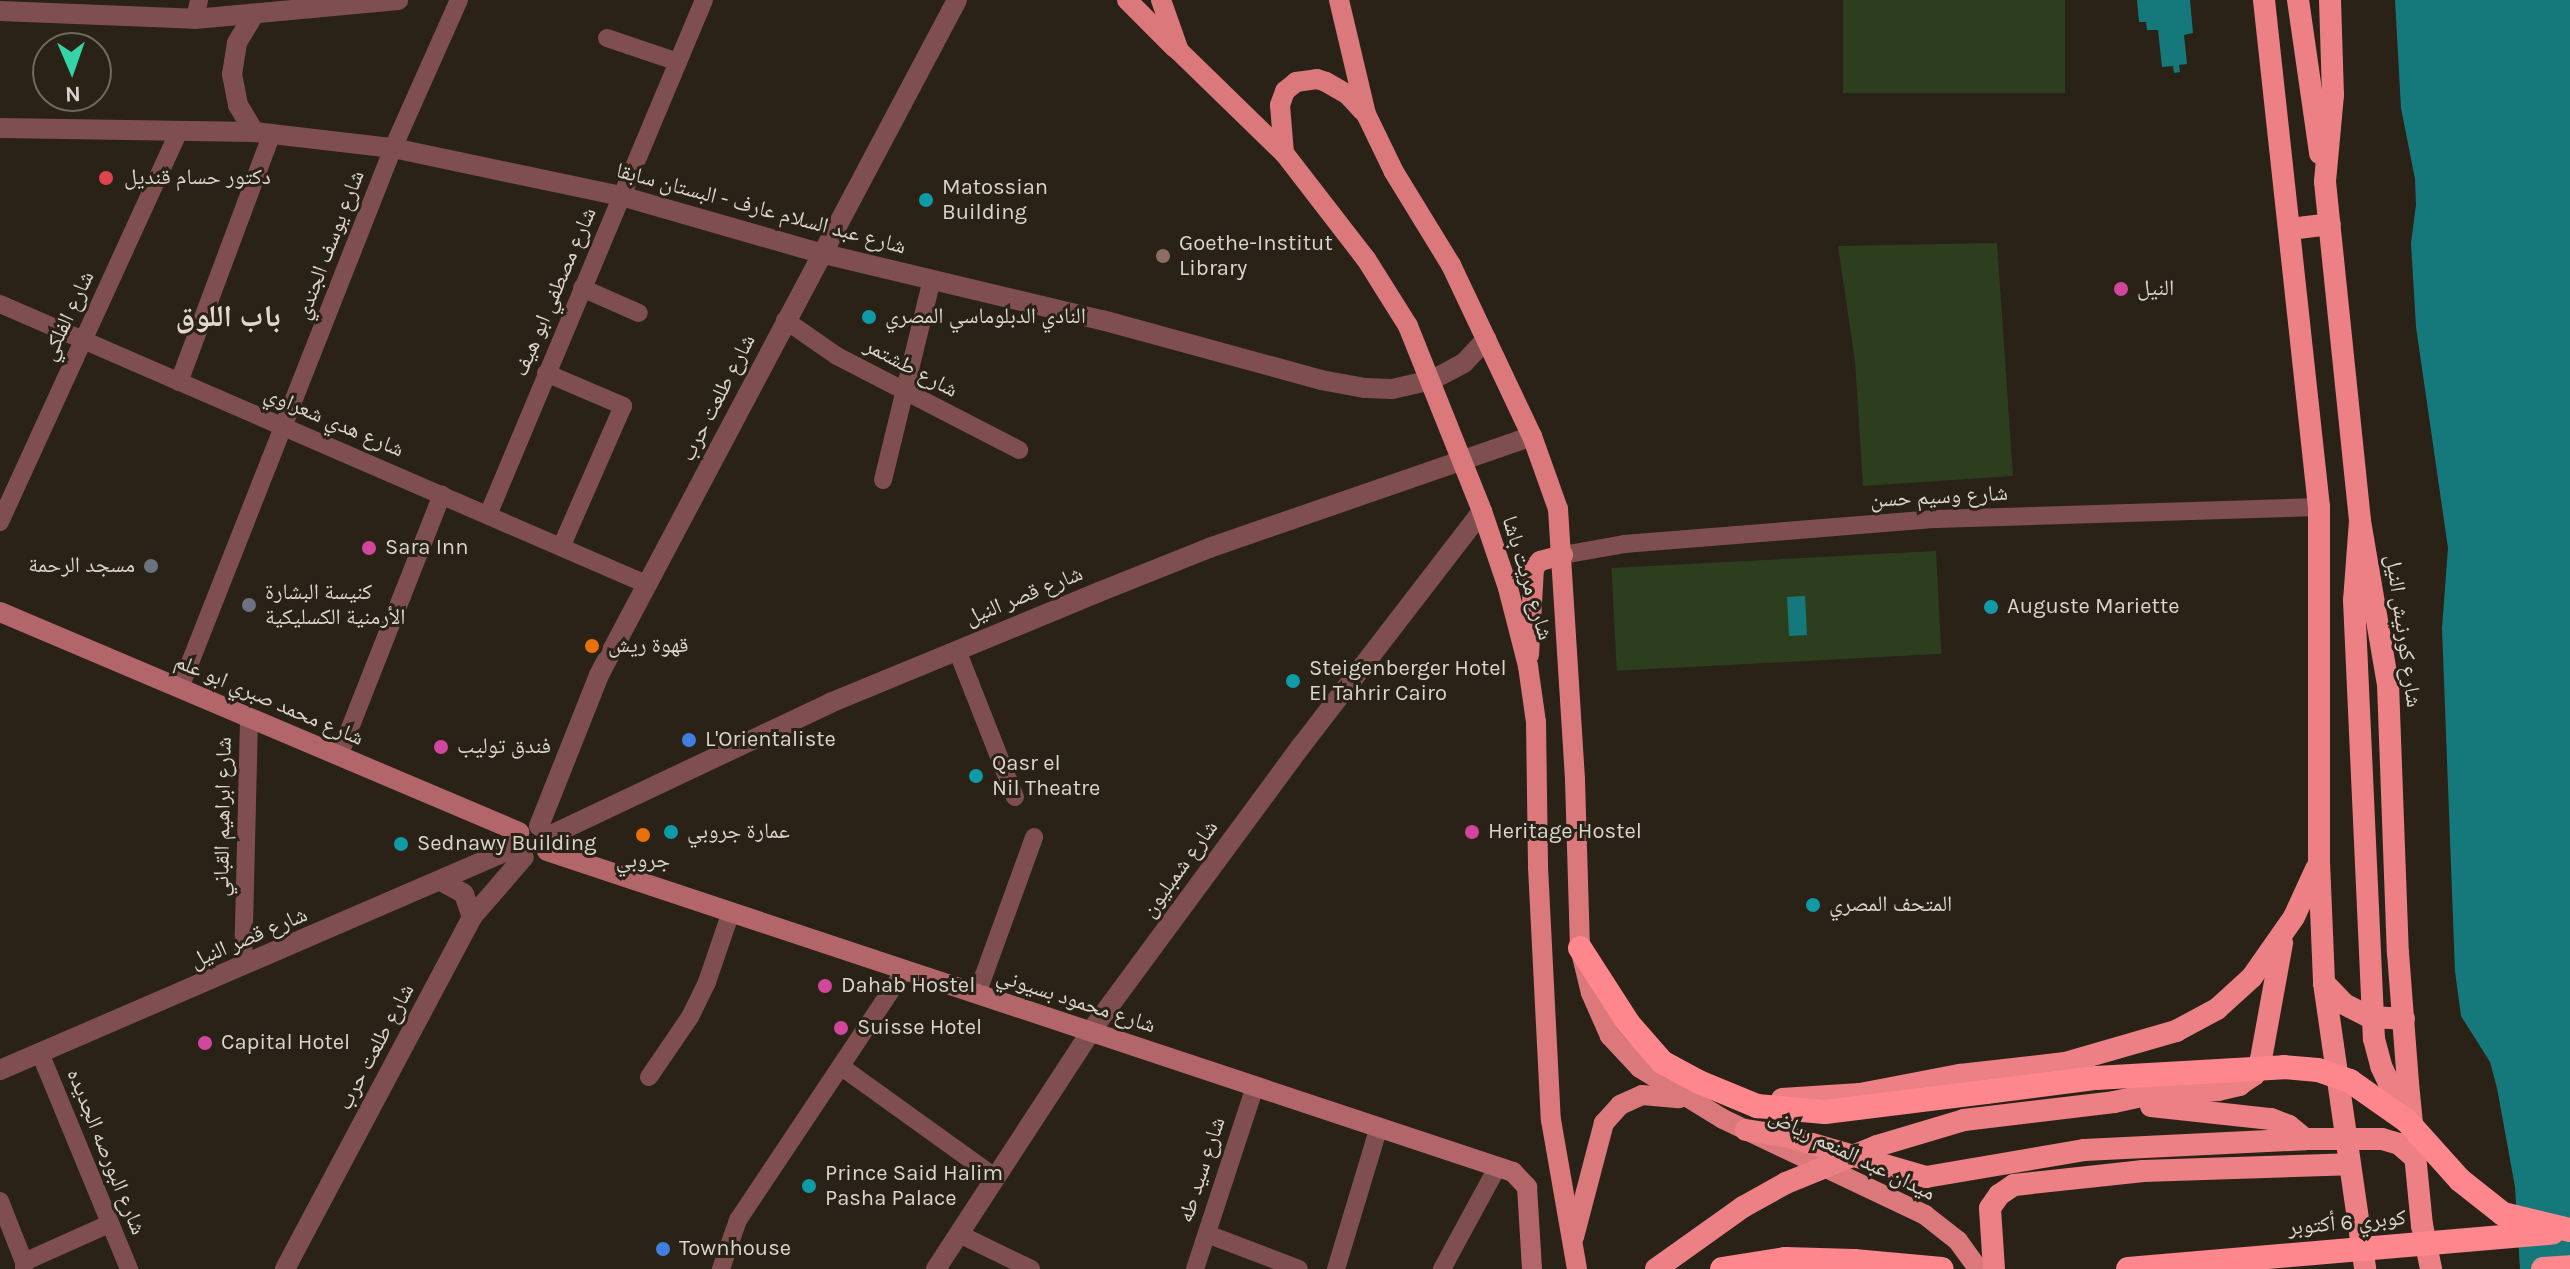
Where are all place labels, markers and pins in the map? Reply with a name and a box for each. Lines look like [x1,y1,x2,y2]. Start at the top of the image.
place label: دكتور حسام قنديل [124,165,271,191]
marker: دكتور حسام قنديل [95,167,117,189]
place label: Matossian Building [942,174,1048,226]
marker: Matossian Building [917,191,935,209]
place label: Goethe-Institut Library [1179,230,1333,282]
marker: Goethe-Institut Library [1154,247,1172,265]
place label: النيل [2137,276,2174,302]
marker: النيل [2112,280,2130,298]
place label: النادي الدبلوماسي المصري [885,304,1086,330]
marker: النادي الدبلوماسي المصري [860,308,878,326]
place label: Sara Inn [385,535,468,561]
marker: Sara Inn [360,539,378,557]
place label: مسجد الرحمة [28,553,135,579]
marker: مسجد الرحمة [142,557,160,575]
place label: كنيسة البشارة الأرمنية الكسليكية [265,579,406,630]
place label: Auguste Mariette [2007,594,2179,620]
marker: كنيسة البشارة الأرمنية الكسليكية [240,596,258,614]
marker: Auguste Mariette [1982,598,2000,616]
place label: قهوة ريش [608,633,689,659]
marker: قهوة ريش [583,637,601,655]
place label: Steigenberger Hotel El Tahrir Cairo [1309,655,1507,706]
marker: Steigenberger Hotel El Tahrir Cairo [1284,672,1302,690]
place label: L'Orientaliste [705,727,836,753]
marker: L'Orientaliste [680,731,698,749]
place label: فندق توليب [457,734,551,760]
marker: فندق توليب [432,738,450,756]
place label: Qasr el Nil Theatre [992,750,1100,802]
marker: Qasr el Nil Theatre [967,767,985,785]
place label: عمارة جروبي [687,819,790,845]
place label: Heritage Hostel [1488,819,1642,845]
marker: عمارة جروبي [662,823,680,841]
marker: Heritage Hostel [1463,823,1481,841]
marker: جروبي [634,826,652,844]
place label: Sednawy Building [417,831,596,857]
marker: Sednawy Building [392,835,410,853]
place label: جروبي [616,848,670,874]
place label: المتحف المصري [1829,892,1952,918]
marker: المتحف المصري [1804,896,1822,914]
place label: Dahab Hostel [841,973,975,999]
marker: Dahab Hostel [816,977,834,995]
place label: Suisse Hotel [857,1015,982,1041]
marker: Suisse Hotel [832,1019,850,1037]
place label: Capital Hotel [221,1030,350,1056]
marker: Capital Hotel [196,1034,214,1052]
place label: Prince Said Halim Pasha Palace [825,1160,1003,1212]
marker: Prince Said Halim Pasha Palace [800,1177,818,1195]
place label: Townhouse [679,1236,791,1262]
marker: Townhouse [654,1240,672,1258]

